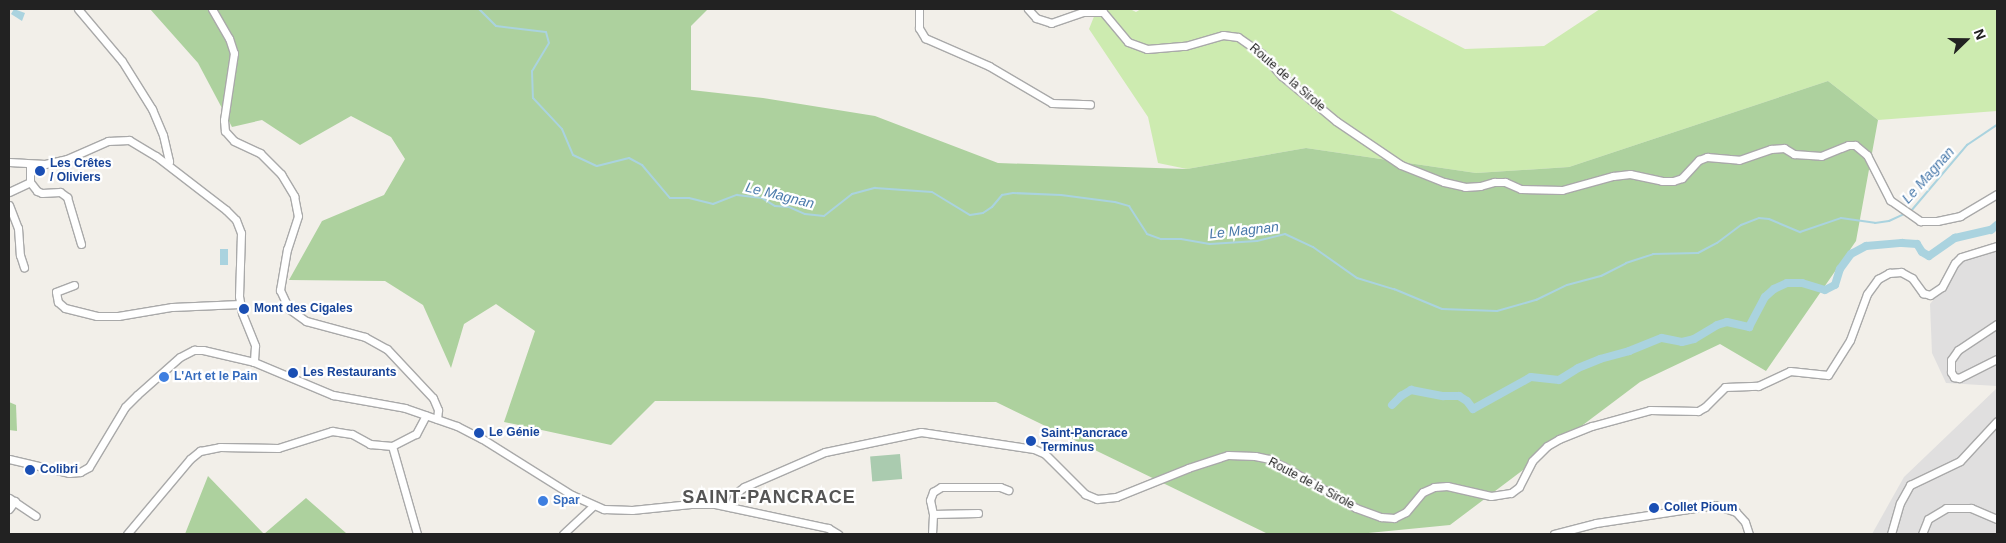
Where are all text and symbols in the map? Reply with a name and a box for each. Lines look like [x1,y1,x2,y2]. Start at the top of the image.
north arrow [1941,15,1991,65]
text: N [1971,27,1989,42]
street label: Route de la Sirole [1246,41,1328,115]
water label: Le Magnan [1898,143,1958,207]
place label: Les Crêtes / Oliviers [50,157,111,185]
marker: Les Crêtes / Oliviers [34,165,46,177]
water label: Le Magnan [744,178,816,212]
water label: Le Magnan [1208,218,1280,242]
place label: Mont des Cigales [254,302,353,316]
marker: Mont des Cigales [238,303,250,315]
place label: Les Restaurants [303,366,396,380]
marker: Les Restaurants [287,367,299,379]
place label: L'Art et le Pain [174,370,258,384]
marker: L'Art et le Pain [158,371,170,383]
place label: Le Génie [489,426,540,440]
marker: Le Génie [473,427,485,439]
place label: Saint-Pancrace Terminus [1041,427,1128,455]
marker: Saint-Pancrace Terminus [1025,435,1037,447]
street label: Route de la Sirole [1266,455,1356,513]
place label: Colibri [40,463,78,477]
marker: Colibri [24,464,36,476]
district label: SAINT-PANCRACE [680,486,858,508]
place label: Spar [553,494,580,508]
marker: Spar [537,495,549,507]
place label: Collet Pioum [1664,501,1737,515]
marker: Collet Pioum [1648,502,1660,514]

